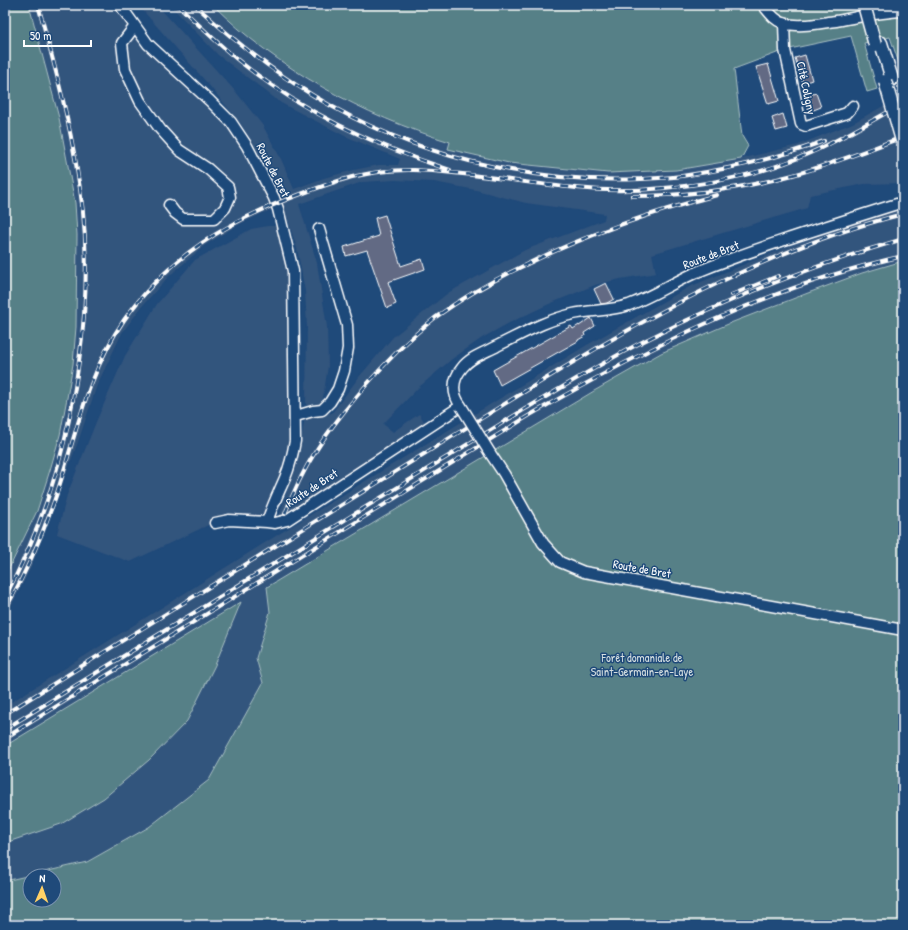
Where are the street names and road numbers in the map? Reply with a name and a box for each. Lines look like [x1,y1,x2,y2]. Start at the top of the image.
street label: Cité Coligny [793,60,820,116]
street label: Route de Bret [253,140,295,201]
street label: Route de Bret [680,236,742,273]
street label: Route de Bret [283,464,342,511]
street label: Route de Bret [612,555,673,582]

